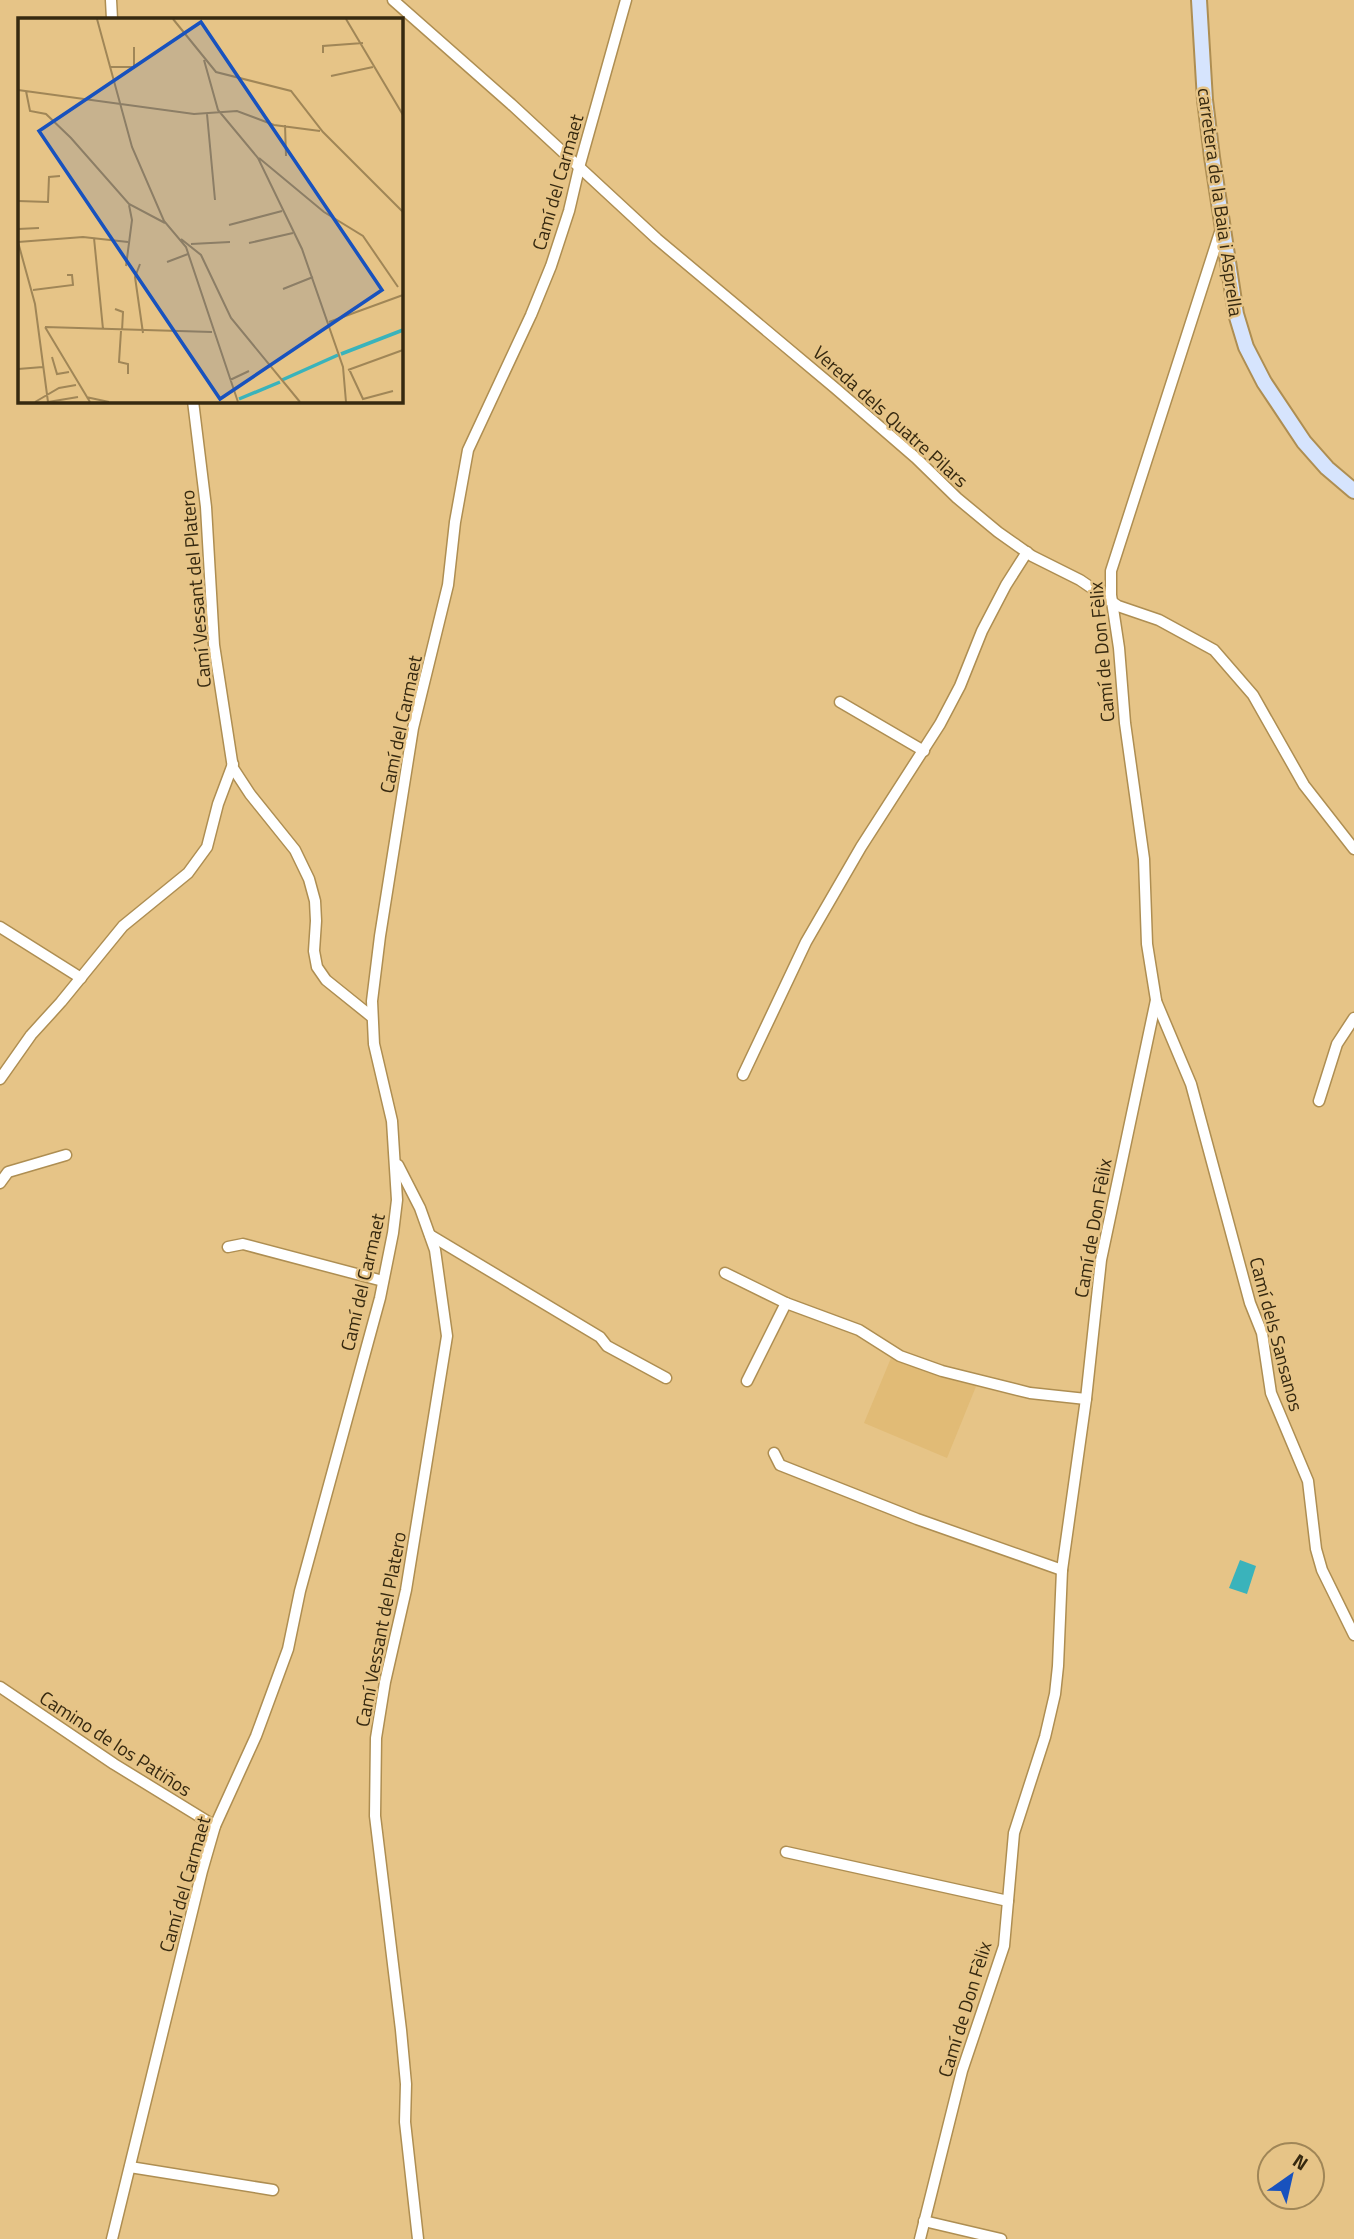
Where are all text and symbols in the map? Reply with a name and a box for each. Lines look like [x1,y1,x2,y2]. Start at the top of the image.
inset map [18,18,402,402]
street label: carretera de la Baia i Asprella [1191,86,1251,319]
street label: Camí del Carmaet [524,110,590,253]
street label: Vereda dels Quatre Pilars [807,338,975,494]
street label: Camí Vessant del Platero [172,489,218,689]
street label: Camí de Don Fèlix [1080,580,1122,723]
street label: Camí del Carmaet [371,652,429,796]
street label: Camí de Don Fèlix [1065,1156,1119,1300]
street label: Camí del Carmaet [332,1210,392,1354]
street label: Camí dels Sansanos [1242,1254,1312,1414]
street label: Camí Vessant del Platero [347,1529,413,1729]
street label: Camino de los Patiños [34,1683,198,1803]
street label: Camí del Carmaet [151,1812,217,1955]
street label: Camí de Don Fèlix [930,1937,999,2081]
north arrow [1256,2141,1326,2211]
text: N [1287,2146,1314,2177]

